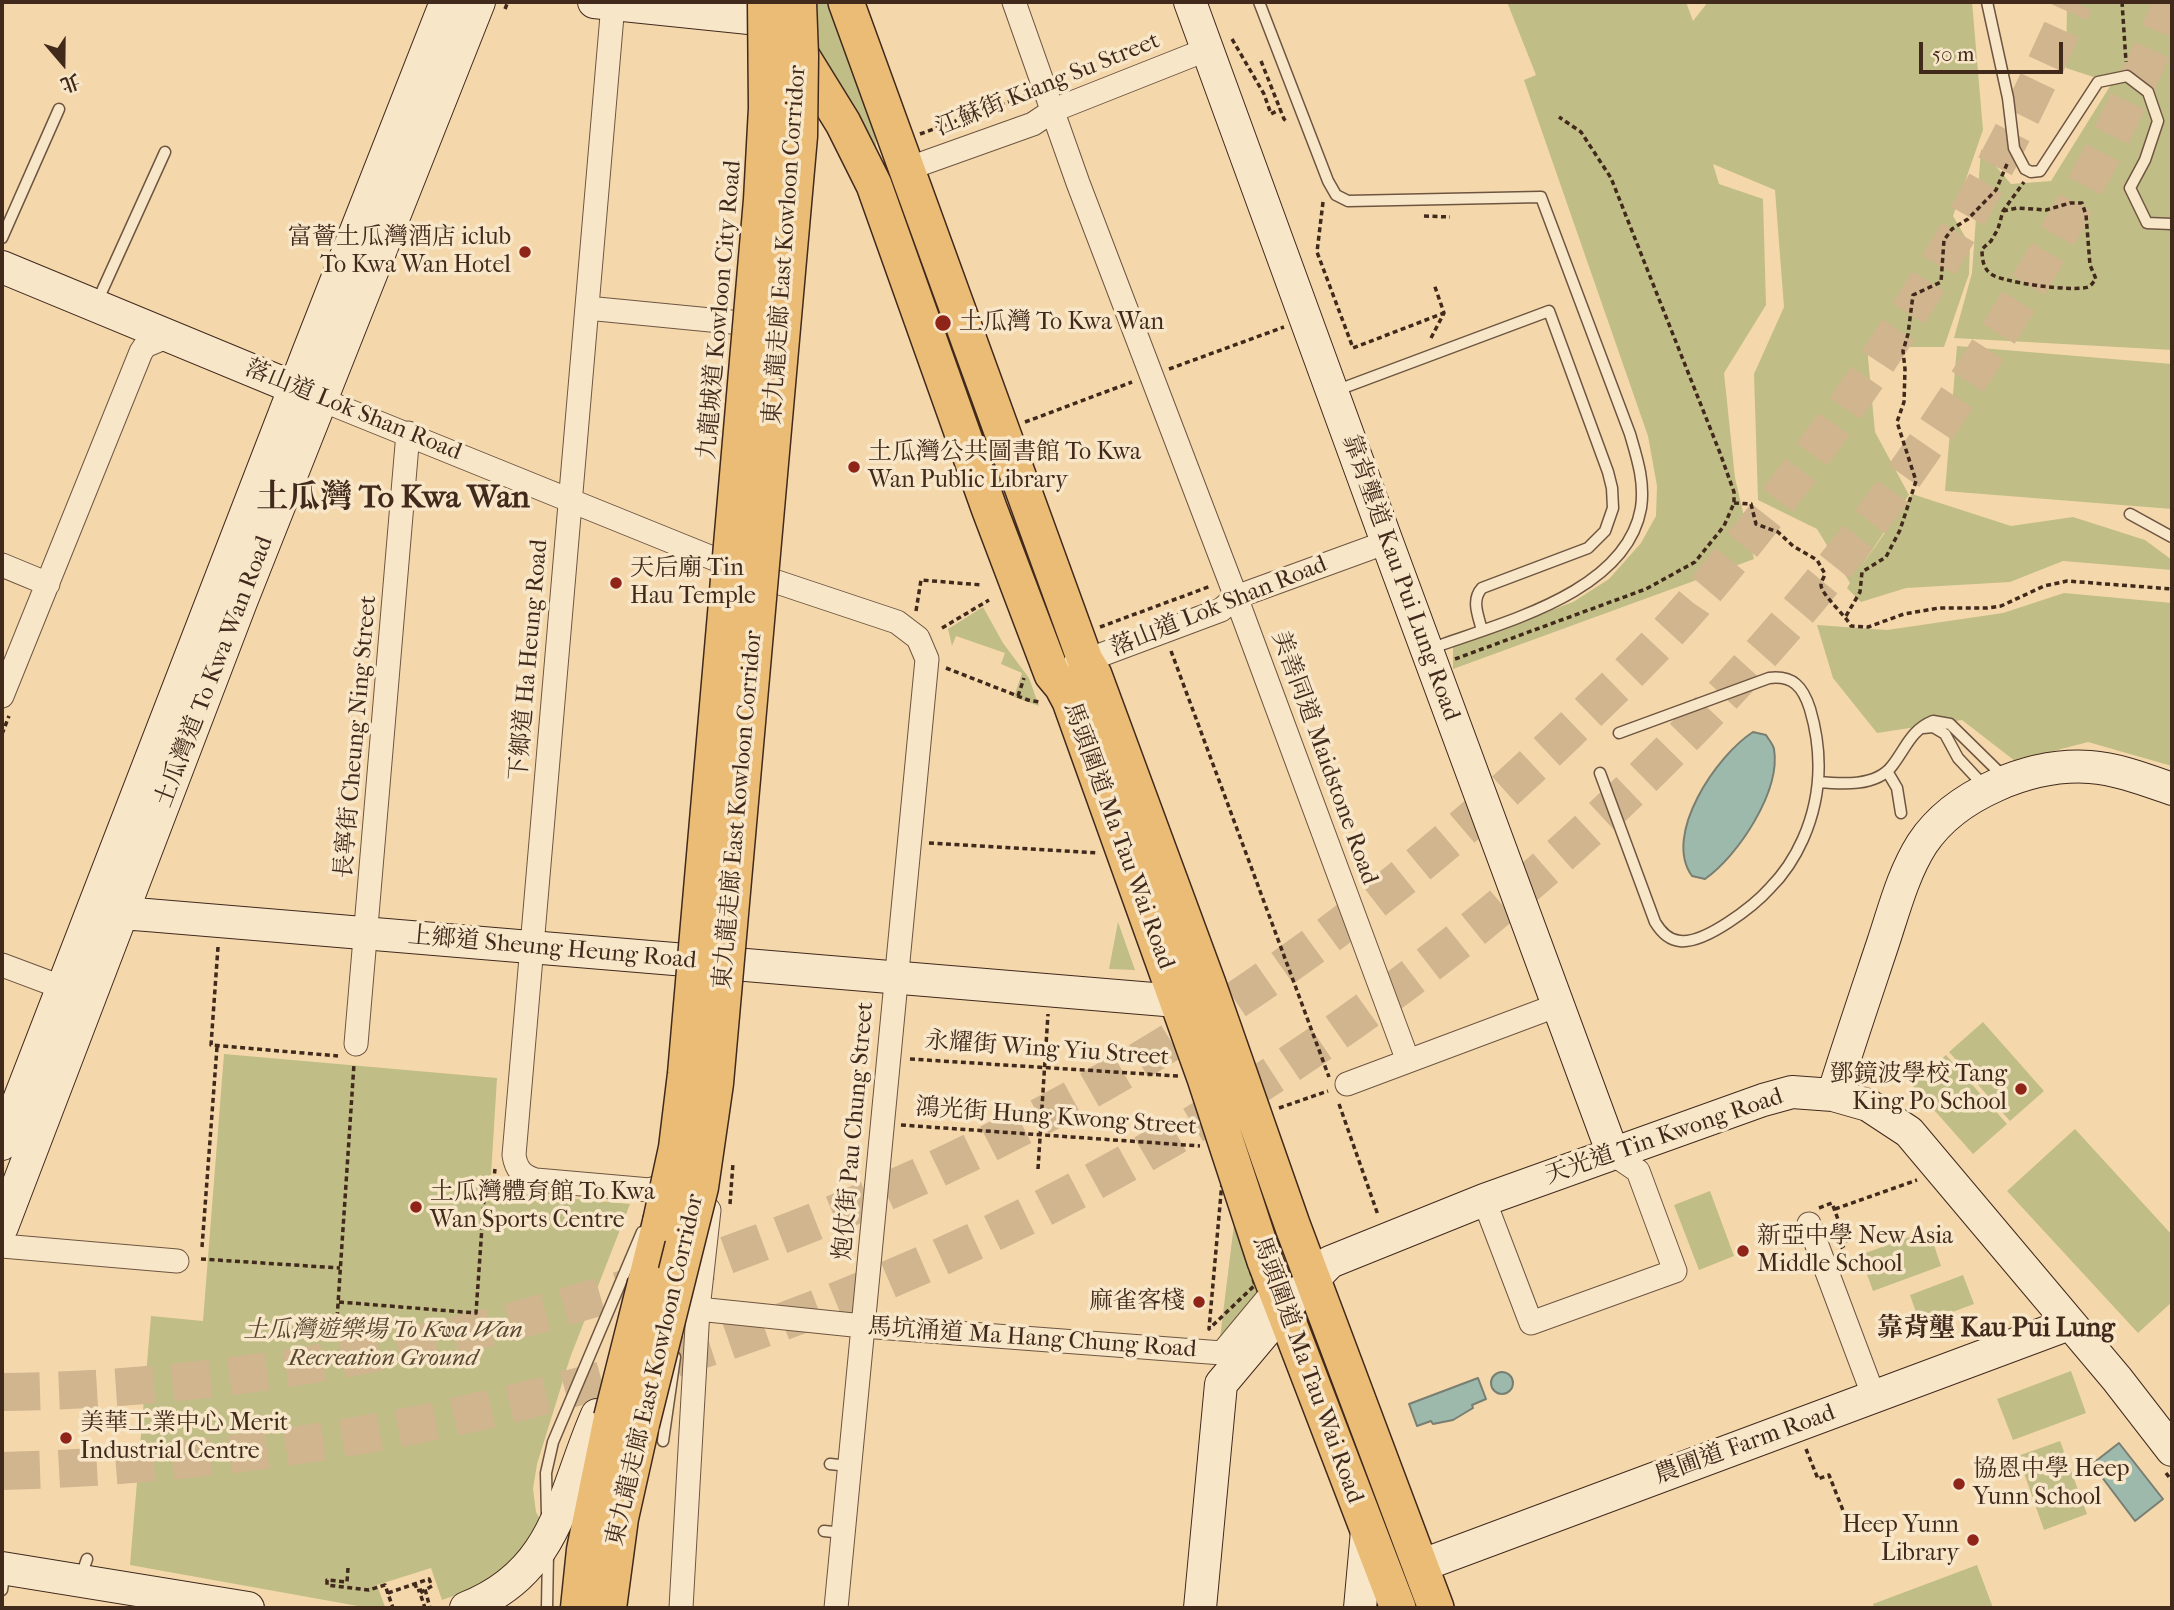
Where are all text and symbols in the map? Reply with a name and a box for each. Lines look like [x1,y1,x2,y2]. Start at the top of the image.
street label: 江蘇街 Kiang Su Street [932,27,1164,143]
north arrow [28,28,98,98]
scale bar [1922,28,2066,72]
text: 50 m [1932,42,1975,66]
street label: 東九龍走廊 East Kowloon Corridor [759,64,813,426]
text: 北 [57,69,83,96]
street label: 九龍城道 Kowloon City Road [694,159,748,461]
place label: 富薈土瓜灣酒店 iclub To Kwa Wan Hotel [288,224,511,280]
marker: 富薈土瓜灣酒店 iclub To Kwa Wan Hotel [517,244,533,260]
place label: 土瓜灣 To Kwa Wan [959,309,1164,337]
marker: 土瓜灣 To Kwa Wan [933,313,953,333]
street label: 落山道 Lok Shan Road [241,354,465,468]
street label: 靠背壟道 Kau Pui Lung Road [1335,431,1465,725]
place label: 土瓜灣公共圖書館 To Kwa Wan Public Library [868,439,1141,495]
marker: 土瓜灣公共圖書館 To Kwa Wan Public Library [846,459,862,475]
district label: 土瓜灣 To Kwa Wan [256,480,530,518]
street label: 土瓜灣道 To Kwa Wan Road [150,533,280,811]
street label: 下鄉道 Ha Heung Road [505,538,555,782]
street label: 落山道 Lok Shan Road [1107,550,1331,664]
place label: 天后廟 Tin Hau Temple [630,555,756,611]
marker: 天后廟 Tin Hau Temple [608,575,624,591]
street label: 長寧街 Cheung Ning Street [330,594,384,880]
street label: 美善同道 Maidstone Road [1265,627,1383,889]
street label: 東九龍走廊 East Kowloon Corridor [709,629,769,991]
street label: 馬頭圍道 Ma Tau Wai Road [1056,699,1180,973]
street label: 上鄉道 Sheung Heung Road [406,922,698,976]
street label: 炮仗街 Pau Chung Street [829,1001,881,1261]
street label: 永耀街 Wing Yiu Street [924,1027,1170,1073]
place label: 鄧鏡波學校 Tang King Po School [1830,1061,2007,1117]
marker: 鄧鏡波學校 Tang King Po School [2013,1081,2029,1097]
street label: 天光道 Tin Kwong Road [1541,1083,1787,1191]
street label: 鴻光街 Hung Kwong Street [914,1094,1198,1142]
place label: 土瓜灣體育館 To Kwa Wan Sports Centre [430,1179,655,1235]
street label: 東九龍走廊 East Kowloon Corridor [601,1191,711,1549]
marker: 土瓜灣體育館 To Kwa Wan Sports Centre [408,1199,424,1215]
place label: 新亞中學 New Asia Middle School [1757,1223,1953,1279]
street label: 馬頭圍道 Ma Tau Wai Road [1245,1233,1369,1507]
marker: 新亞中學 New Asia Middle School [1735,1243,1751,1259]
place label: 麻雀客棧 [1089,1288,1185,1316]
marker: 麻雀客棧 [1191,1294,1207,1310]
street label: 馬坑涌道 Ma Hang Chung Road [867,1313,1197,1365]
district label: 靠背壟 Kau Pui Lung [1877,1314,2115,1346]
park label: 土瓜灣遊樂場 To Kwa Wan Recreation Ground [243,1317,523,1373]
street label: 農圃道 Farm Road [1651,1399,1839,1491]
place label: 美華工業中心 Merit Industrial Centre [80,1410,288,1466]
marker: 美華工業中心 Merit Industrial Centre [58,1430,74,1446]
place label: 協恩中學 Heep Yunn School [1973,1456,2130,1512]
marker: 協恩中學 Heep Yunn School [1951,1476,1967,1492]
place label: Heep Yunn Library [1842,1512,1959,1568]
marker: Heep Yunn Library [1965,1532,1981,1548]

